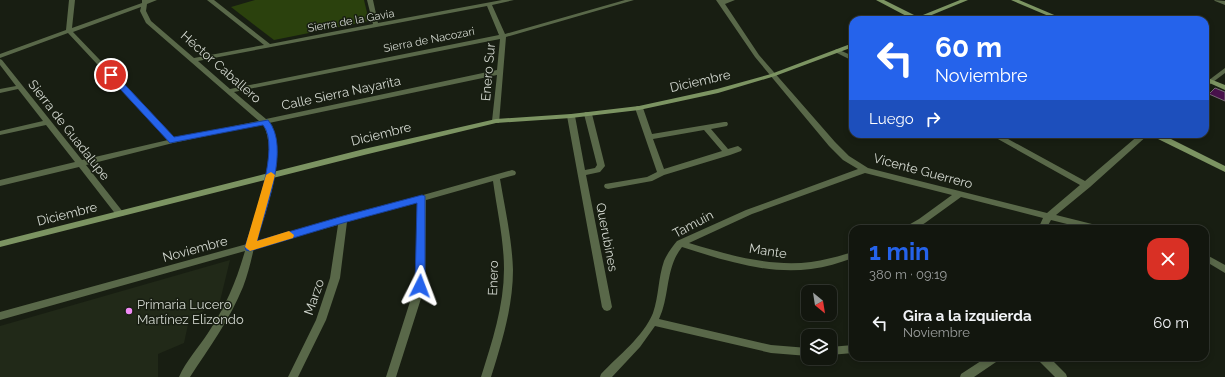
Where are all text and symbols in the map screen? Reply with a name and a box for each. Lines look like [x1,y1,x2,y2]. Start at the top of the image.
street label: Sierra de la Gavia [307,7,395,35]
street label: Sierra de Nacozari [382,25,476,55]
street label: Héctor Caballero [178,28,264,106]
text: 60 m [935,31,1002,64]
icon: left [869,32,921,84]
street label: Enero Sur [478,42,498,102]
pin [94,58,128,92]
icon: arrive [100,64,122,86]
text: Noviembre [935,65,1027,86]
street label: Diciembre [668,67,732,95]
street label: Calle Sierra Nayarita [280,73,402,113]
street label: Sierra de Guadalupe [25,77,113,183]
icon: right [922,108,944,130]
text: Luego [869,110,914,128]
street label: Diciembre [349,119,413,149]
street label: Vicente Guerrero [872,151,975,192]
street label: Diciembre [35,199,99,229]
street label: Querubines [593,201,621,273]
street label: Tamuín [670,207,716,241]
street label: Noviembre [161,233,230,265]
text: 1 min [869,237,930,266]
button: close [1147,238,1189,280]
street label: Mante [748,241,788,261]
street label: Enero [485,260,501,296]
position arrow [399,265,441,307]
text: 380 m · 09:19 [869,267,947,282]
street label: Marzo [301,277,327,317]
north arrow [801,285,837,321]
map controls [801,285,837,365]
place label: Primaria Lucero Martínez Elizondo [137,297,244,327]
marker: Primaria Lucero Martínez Elizondo [124,306,134,316]
text: Gira a la izquierda [903,307,1032,325]
icon: left [869,312,891,334]
text: 60 m [1153,314,1189,332]
text: Noviembre [903,325,970,340]
button: layers [801,329,837,365]

